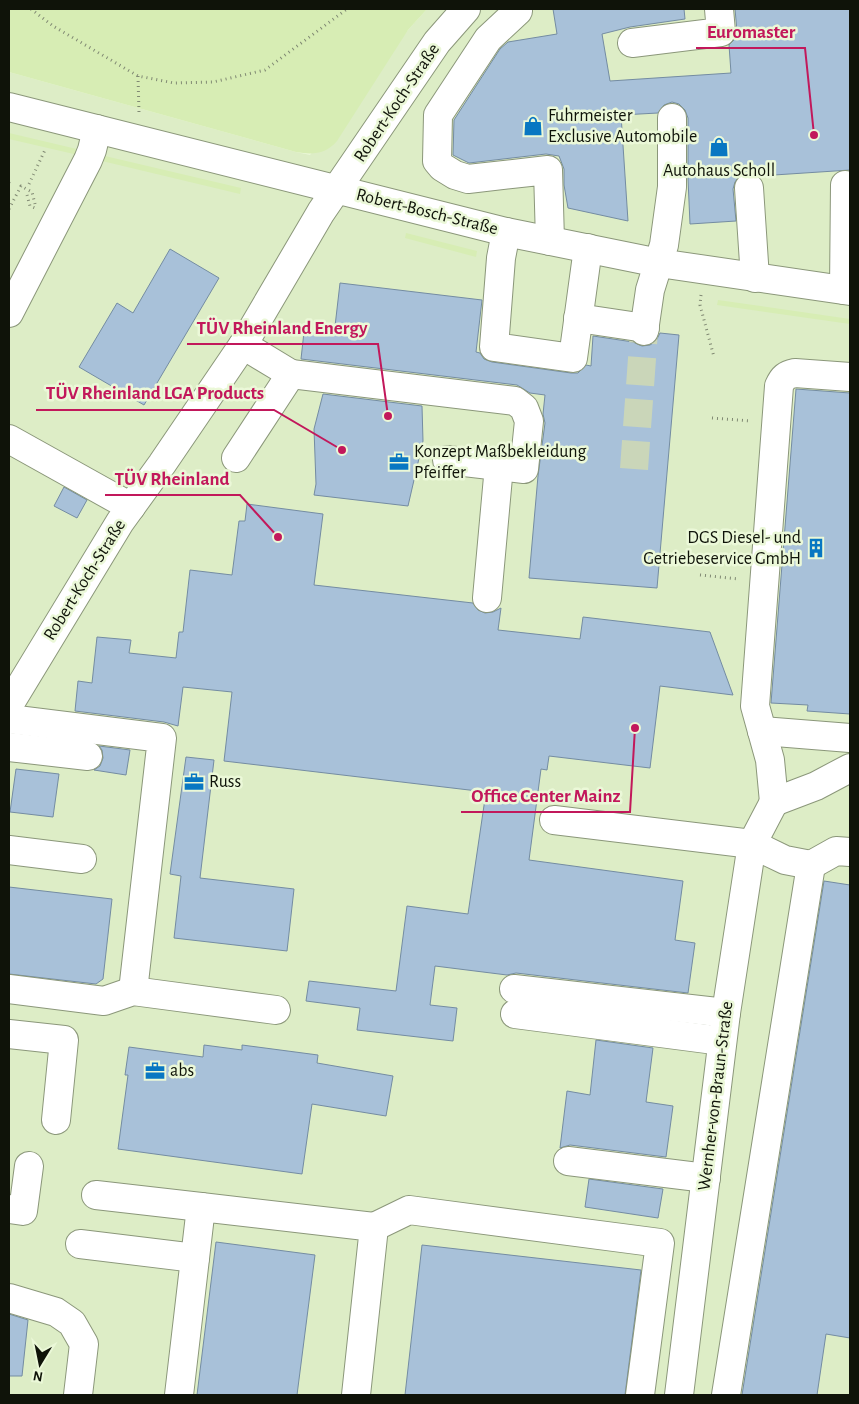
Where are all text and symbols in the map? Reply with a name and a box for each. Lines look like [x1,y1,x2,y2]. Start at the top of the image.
callout: Euromaster [696,14,805,48]
text: Euromaster [707,23,796,42]
street label: Robert-Koch-Straße [351,41,443,165]
place label: Fuhrmeister Exclusive Automobile [548,107,697,146]
shop icon: Fuhrmeister Exclusive Automobile [522,115,544,137]
shop icon: Autohaus Scholl [708,136,730,158]
place label: Autohaus Scholl [663,162,775,180]
street label: Robert-Bosch-Straße [354,186,500,238]
callout: TÜV Rheinland Energy [187,310,378,344]
text: TÜV Rheinland Energy [196,317,368,338]
callout: TÜV Rheinland LGA Products [36,376,274,410]
text: TÜV Rheinland LGA Products [46,382,264,403]
place label: Konzept Maßbekleidung Pfeiffer [414,443,586,482]
office icon: Konzept Maßbekleidung Pfeiffer [388,451,410,473]
callout: TÜV Rheinland [105,461,240,495]
text: TÜV Rheinland [115,468,229,489]
street label: Robert-Koch-Straße [41,516,129,644]
place label: DGS Diesel- und Getriebeservice GmbH [643,529,801,568]
building icon: DGS Diesel- und Getriebeservice GmbH [805,537,827,559]
office icon: Russ [183,771,205,793]
place label: Russ [209,773,241,791]
callout: Office Center Mainz [461,778,630,812]
text: Office Center Mainz [471,787,621,806]
street label: Wernher-von-Braun-Straße [695,1000,737,1192]
office icon: abs [144,1060,166,1082]
place label: abs [170,1062,194,1080]
north arrow [15,1339,65,1389]
text: N [32,1368,44,1384]

